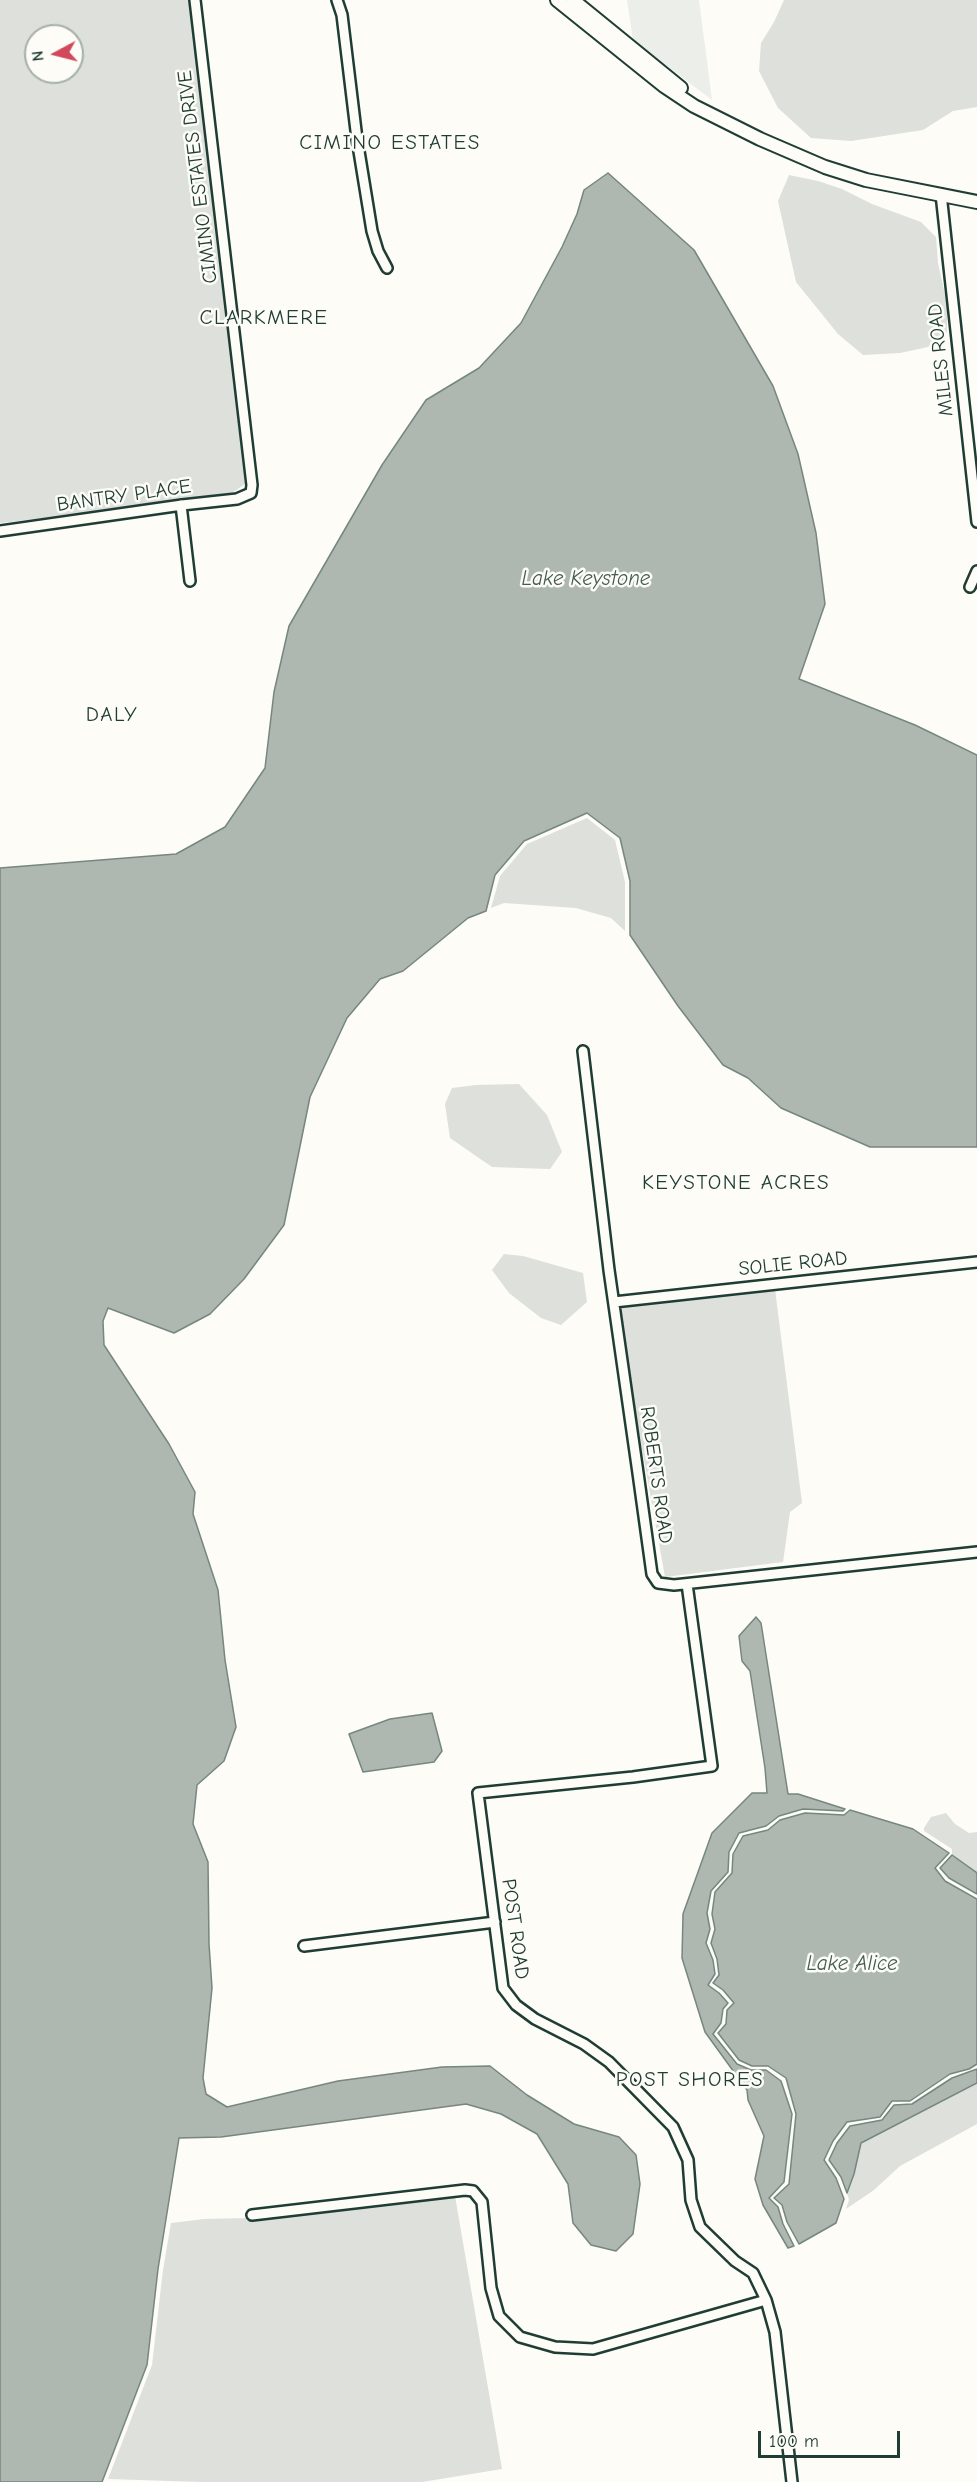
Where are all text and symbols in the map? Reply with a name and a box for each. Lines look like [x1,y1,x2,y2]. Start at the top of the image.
north arrow [24,24,84,84]
text: N [29,50,48,62]
street label: CIMINO ESTATES DRIVE [173,69,223,285]
district label: CIMINO ESTATES [299,130,481,156]
street label: MILES ROAD [923,302,959,418]
district label: CLARKMERE [200,305,328,331]
street label: BANTRY PLACE [55,475,193,517]
water label: Lake Keystone [522,566,650,592]
district label: DALY [86,702,138,728]
district label: KEYSTONE ACRES [642,1170,830,1196]
street label: SOLIE ROAD [737,1246,849,1282]
street label: ROBERTS ROAD [634,1405,678,1545]
street label: POST ROAD [496,1877,534,1981]
water label: Lake Alice [806,1951,898,1977]
district label: POST SHORES [616,2067,764,2093]
scale bar [761,2419,904,2457]
text: 100 m [769,2431,819,2452]

